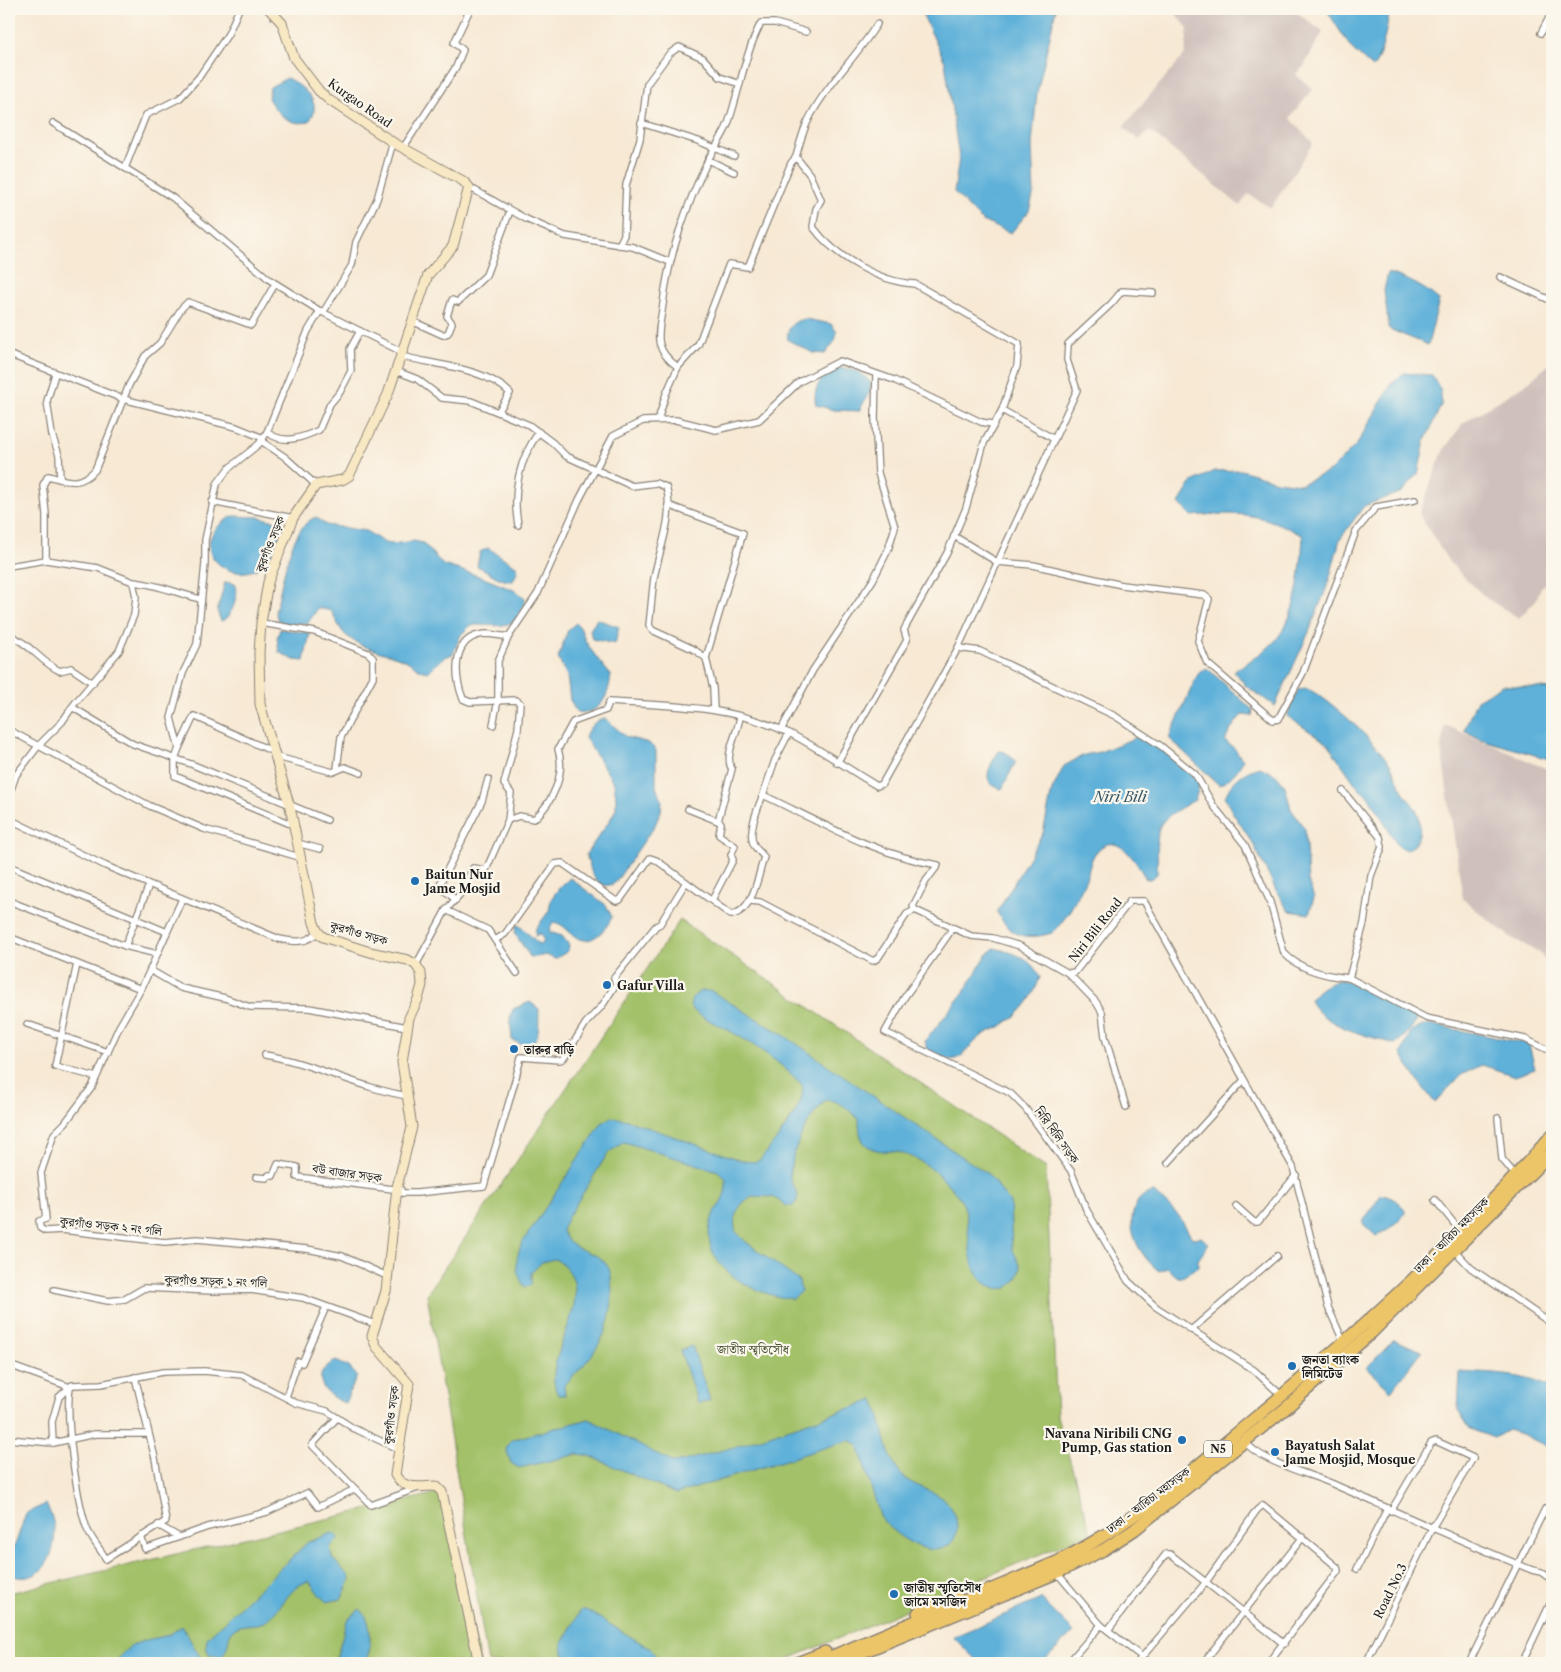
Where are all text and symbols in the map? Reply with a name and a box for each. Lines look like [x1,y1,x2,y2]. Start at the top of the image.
street label: Kurgao Road [325,75,395,131]
street label: কুরগাঁও সড়ক [251,513,289,575]
water label: Niri Bili [1092,788,1148,806]
place label: Baitun Nur Jame Mosjid [423,867,501,896]
marker: Baitun Nur Jame Mosjid [409,875,421,887]
street label: Niri Bili Road [1065,894,1125,965]
street label: কুরগাঁও সড়ক [328,917,390,949]
place label: Gafur Villa [617,978,685,993]
marker: Gafur Villa [601,979,613,991]
place label: তারুর বাড়ি [523,1042,575,1057]
marker: তারুর বাড়ি [508,1043,520,1055]
street label: নিরি বিলি সড়ক [1031,1103,1083,1166]
street label: বউ বাজার সড়ক [310,1160,383,1185]
street label: ঢাকা - আরিচা মহাসড়ক [1409,1194,1492,1277]
street label: কুরগাঁও সড়ক ২ নং গলি [58,1213,163,1240]
street label: কুরগাঁও সড়ক ১ নং গলি [163,1271,268,1291]
park label: জাতীয় স্মৃতিসৌধ [716,1342,790,1357]
place label: জনতা ব্যাংক লিমিটেড [1301,1352,1360,1381]
marker: জনতা ব্যাংক লিমিটেড [1286,1360,1298,1372]
street label: কুরগাঁও সড়ক [380,1384,403,1446]
place label: Navana Niribili CNG Pump, Gas station [1045,1426,1173,1455]
marker: Navana Niribili CNG Pump, Gas station [1176,1434,1188,1446]
place label: Bayatush Salat Jame Mosjid, Mosque [1283,1438,1415,1467]
road number: N5 [1204,1440,1232,1458]
marker: Bayatush Salat Jame Mosjid, Mosque [1269,1446,1281,1458]
street label: ঢাকা - আরিচা মহাসড়ক [1103,1463,1193,1537]
street label: Road No.3 [1370,1561,1410,1621]
place label: জাতীয় স্মৃতিসৌধ জামে মসজিদ [903,1580,983,1609]
marker: জাতীয় স্মৃতিসৌধ জামে মসজিদ [888,1588,900,1600]

